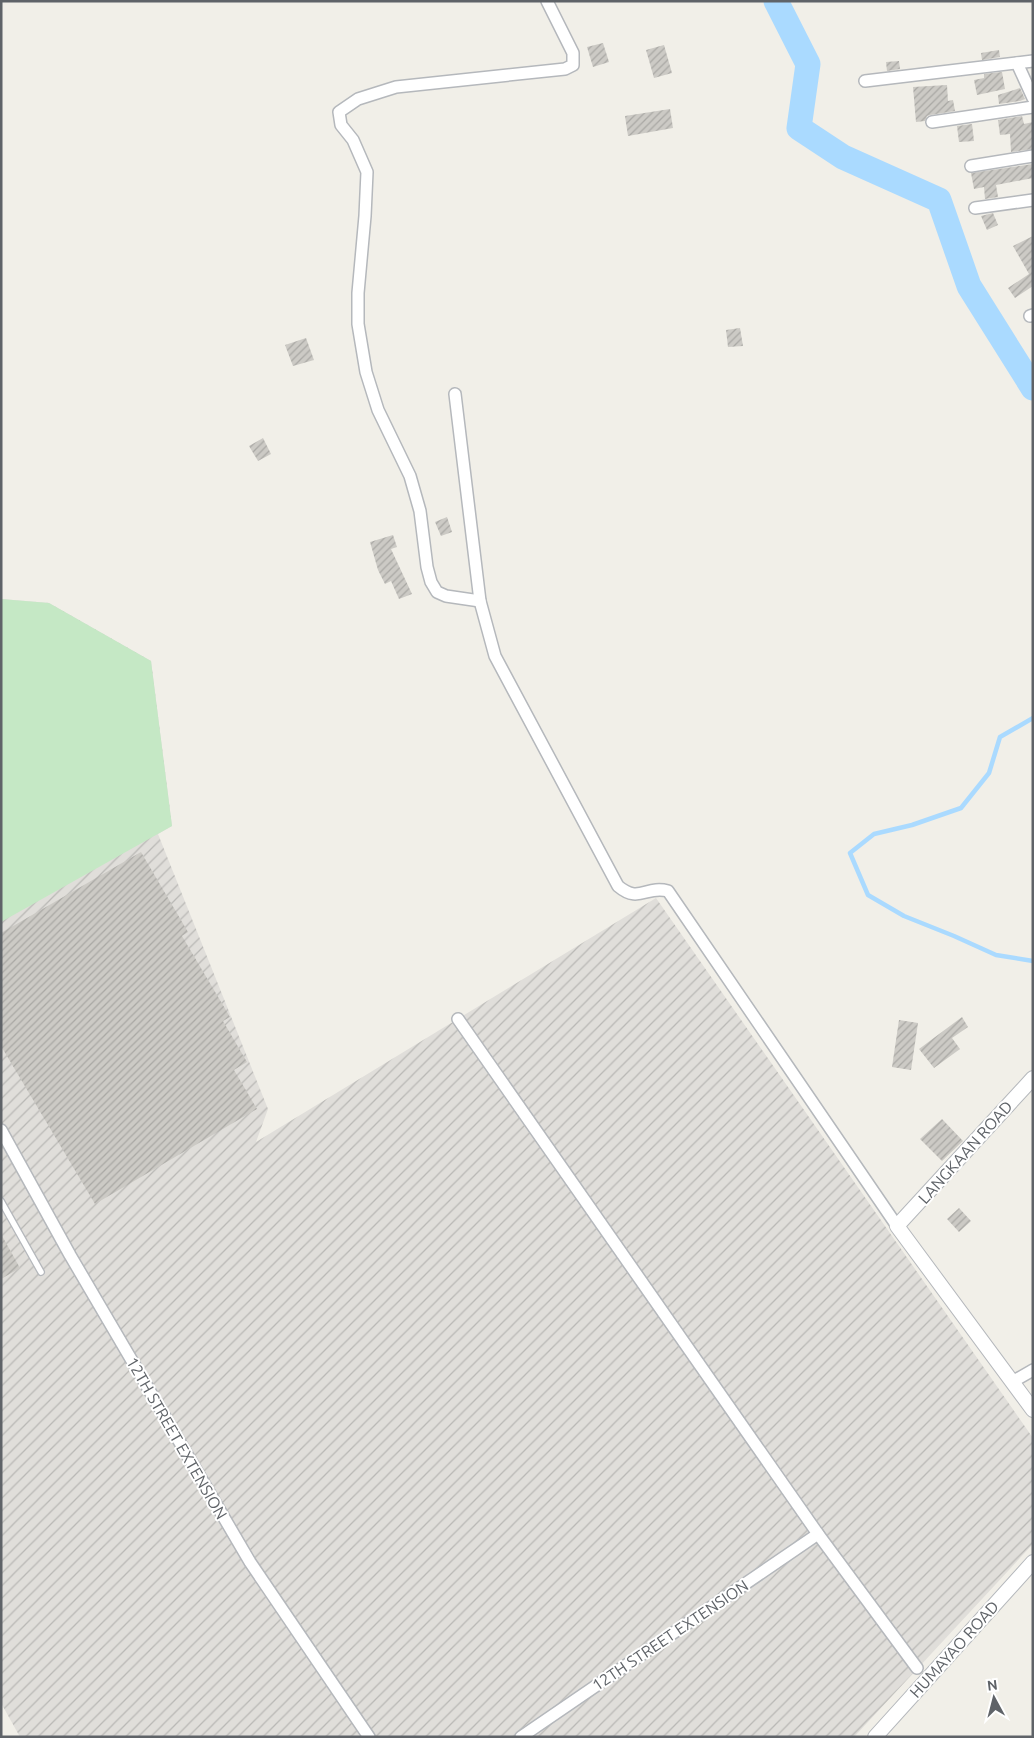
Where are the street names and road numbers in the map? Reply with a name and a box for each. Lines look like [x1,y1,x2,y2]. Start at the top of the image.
street label: LANGKAAN ROAD [914,1097,1016,1207]
street label: 12TH STREET EXTENSION [123,1354,231,1522]
street label: 12TH STREET EXTENSION [589,1576,751,1694]
street label: HUMAYAO ROAD [906,1597,1002,1701]

